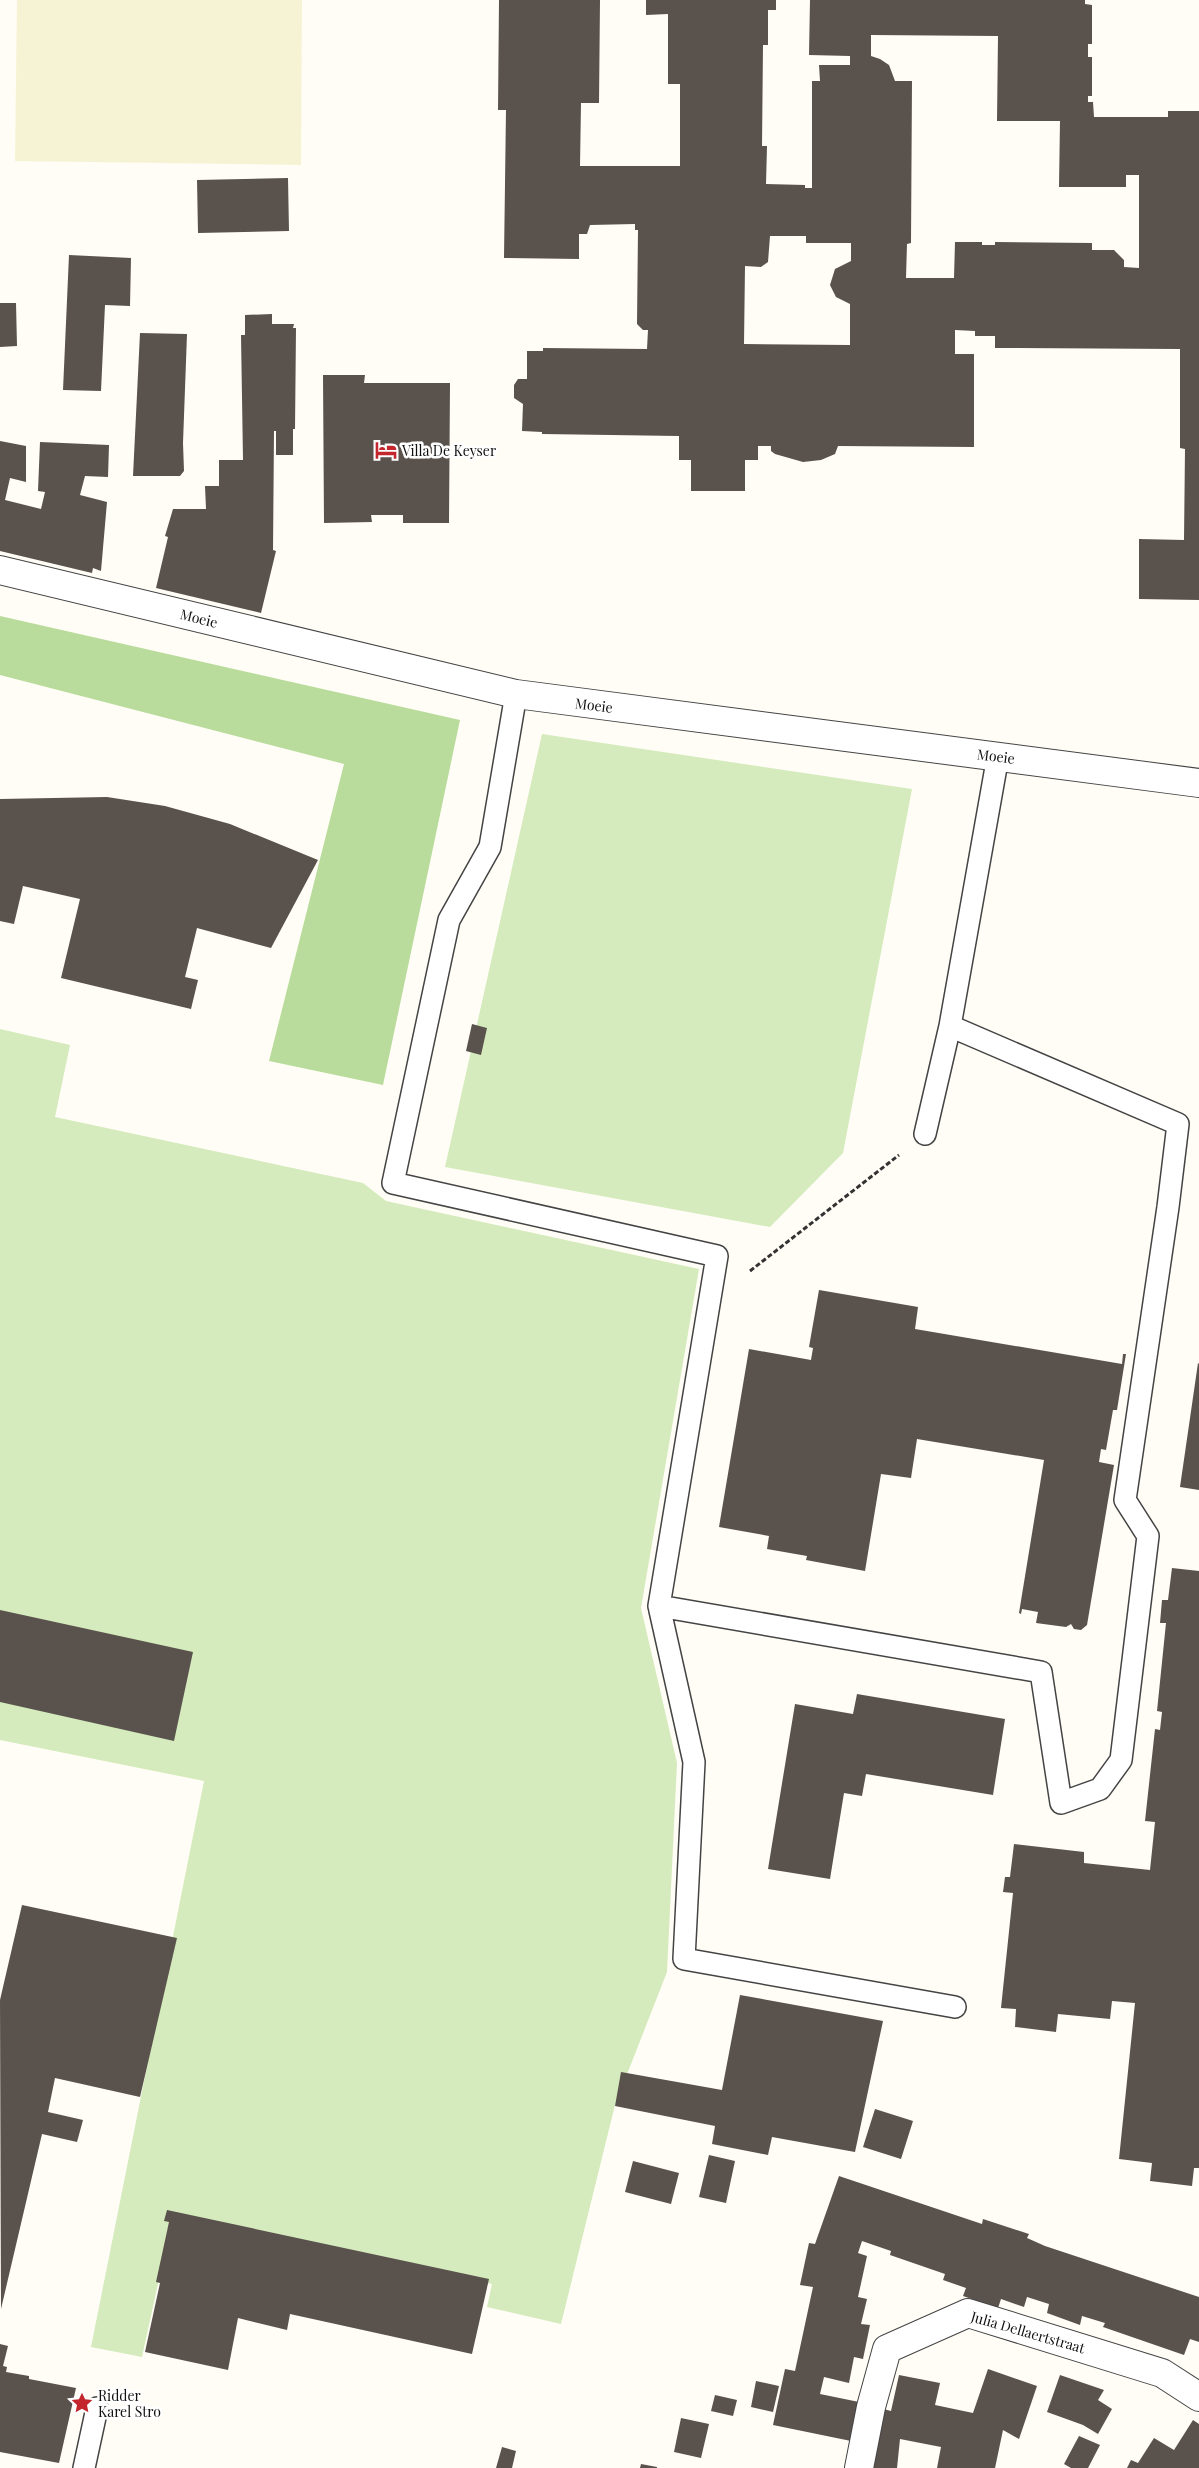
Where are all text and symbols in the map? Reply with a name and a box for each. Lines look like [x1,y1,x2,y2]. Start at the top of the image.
hotel icon: Villa De Keyser [373,437,399,463]
place label: Villa De Keyser [401,441,497,460]
street label: Moeie [178,604,220,632]
street label: Moeie [574,693,614,717]
street label: Moeie [976,744,1016,768]
street label: Julia Dellaertstraat [968,2306,1088,2358]
place label: Ridder Karel Stro [98,2386,161,2421]
place icon: Ridder Karel Stro [69,2390,95,2416]

